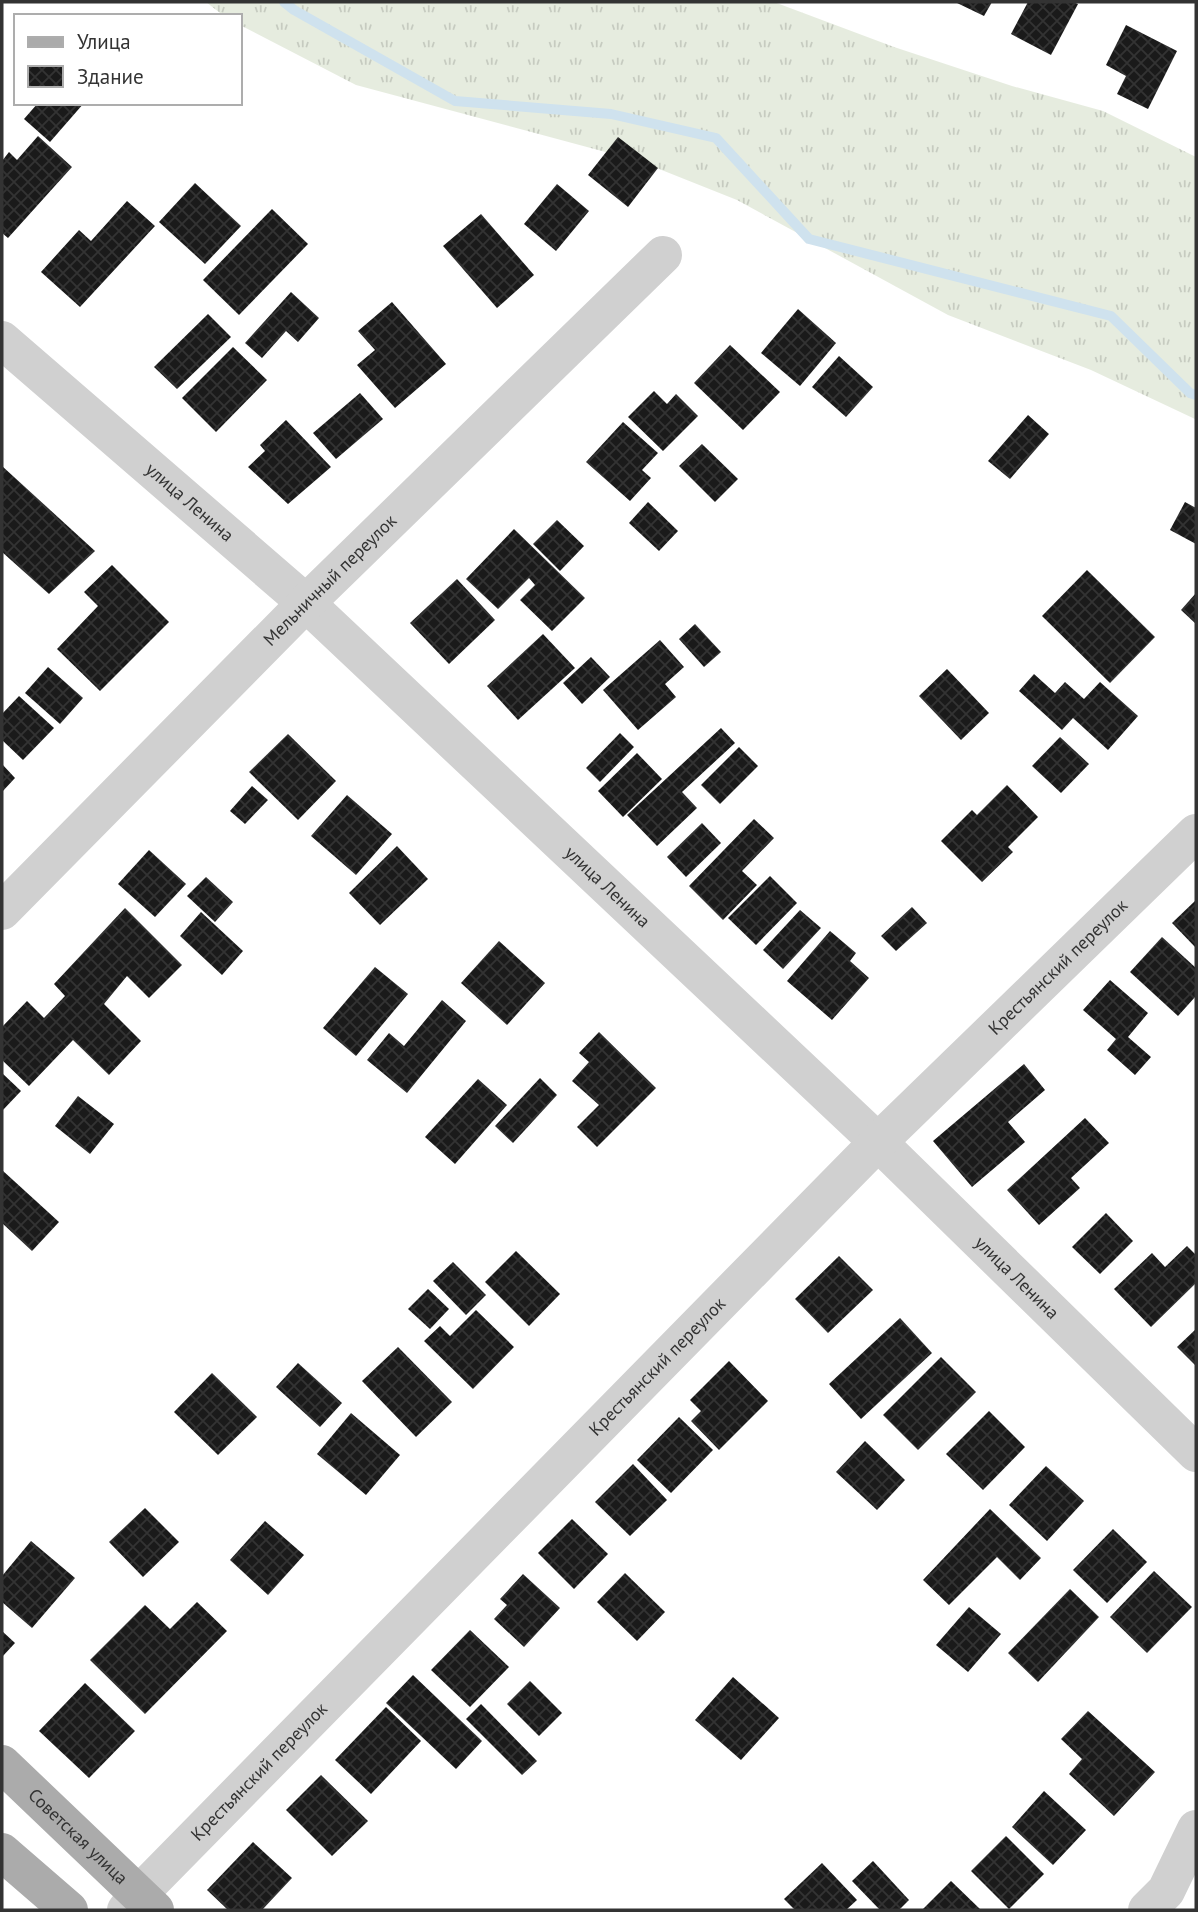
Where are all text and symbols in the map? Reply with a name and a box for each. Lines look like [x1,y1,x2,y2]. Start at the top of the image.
legend [14,14,242,105]
text: Улица [77,28,131,55]
text: Здание [77,63,144,90]
street label: улица Ленина [141,457,239,546]
street label: Мельничный переулок [258,509,401,650]
street label: улица Ленина [560,841,655,932]
street label: Крестьянский переулок [983,894,1132,1040]
street label: улица Ленина [970,1231,1064,1324]
street label: Крестьянский переулок [584,1292,730,1440]
street label: Крестьянский переулок [186,1697,332,1846]
street label: Советская улица [24,1783,133,1889]

